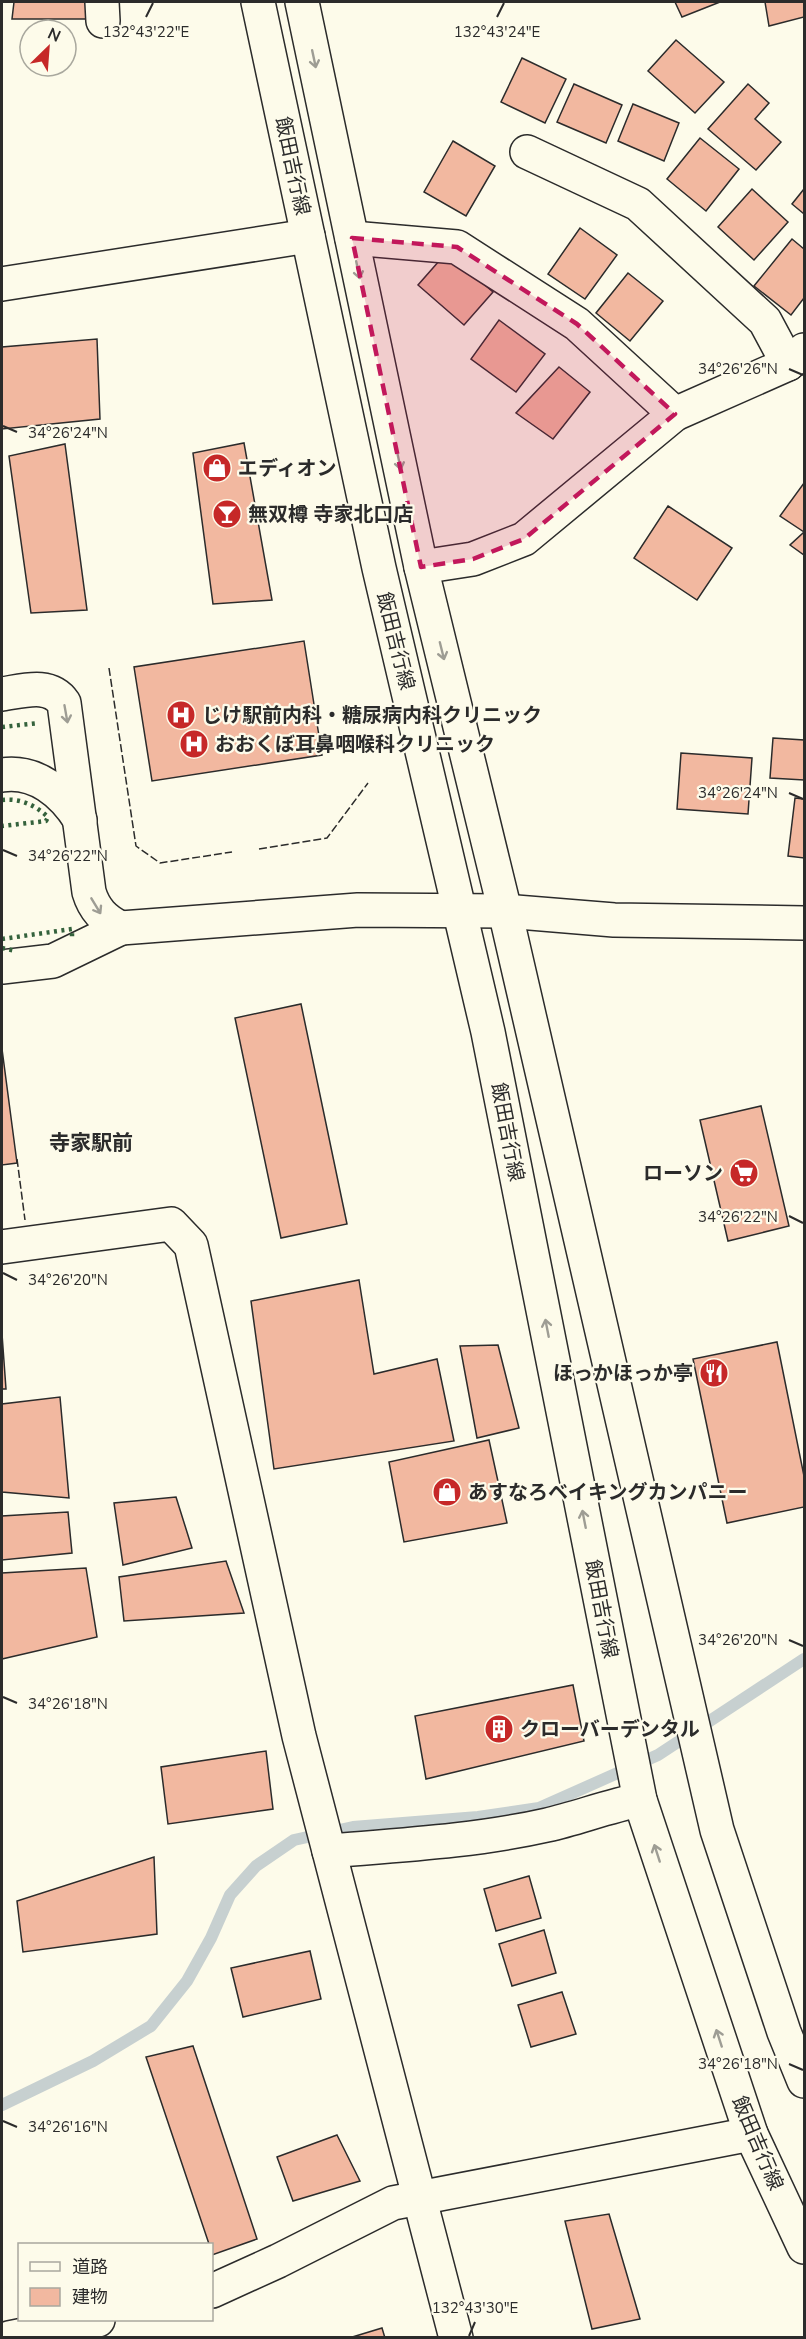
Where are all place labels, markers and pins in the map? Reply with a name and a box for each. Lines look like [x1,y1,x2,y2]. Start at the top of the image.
shop icon: エディオン [201,452,233,484]
place label: エディオン [238,455,337,482]
bar icon: 無双樽 寺家北口店 [211,498,243,530]
place label: 無双樽 寺家北口店 [248,501,413,528]
hospital icon: じけ駅前内科・糖尿病内科クリニック [165,699,197,731]
place label: じけ駅前内科・糖尿病内科クリニック [202,702,542,729]
hospital icon: おおくぼ耳鼻咽喉科クリニック [178,728,210,760]
place label: おおくぼ耳鼻咽喉科クリニック [215,731,495,758]
supermarket icon: ローソン [728,1157,760,1189]
place label: ローソン [643,1160,723,1187]
restaurant icon: ほっかほっか亭 [698,1357,730,1389]
place label: ほっかほっか亭 [553,1360,693,1387]
shop icon: あすなろベイキングカンパニー [431,1476,463,1508]
place label: あすなろベイキングカンパニー [468,1479,747,1506]
building icon: クローバーデンタル [483,1713,515,1745]
place label: クローバーデンタル [520,1716,700,1743]

